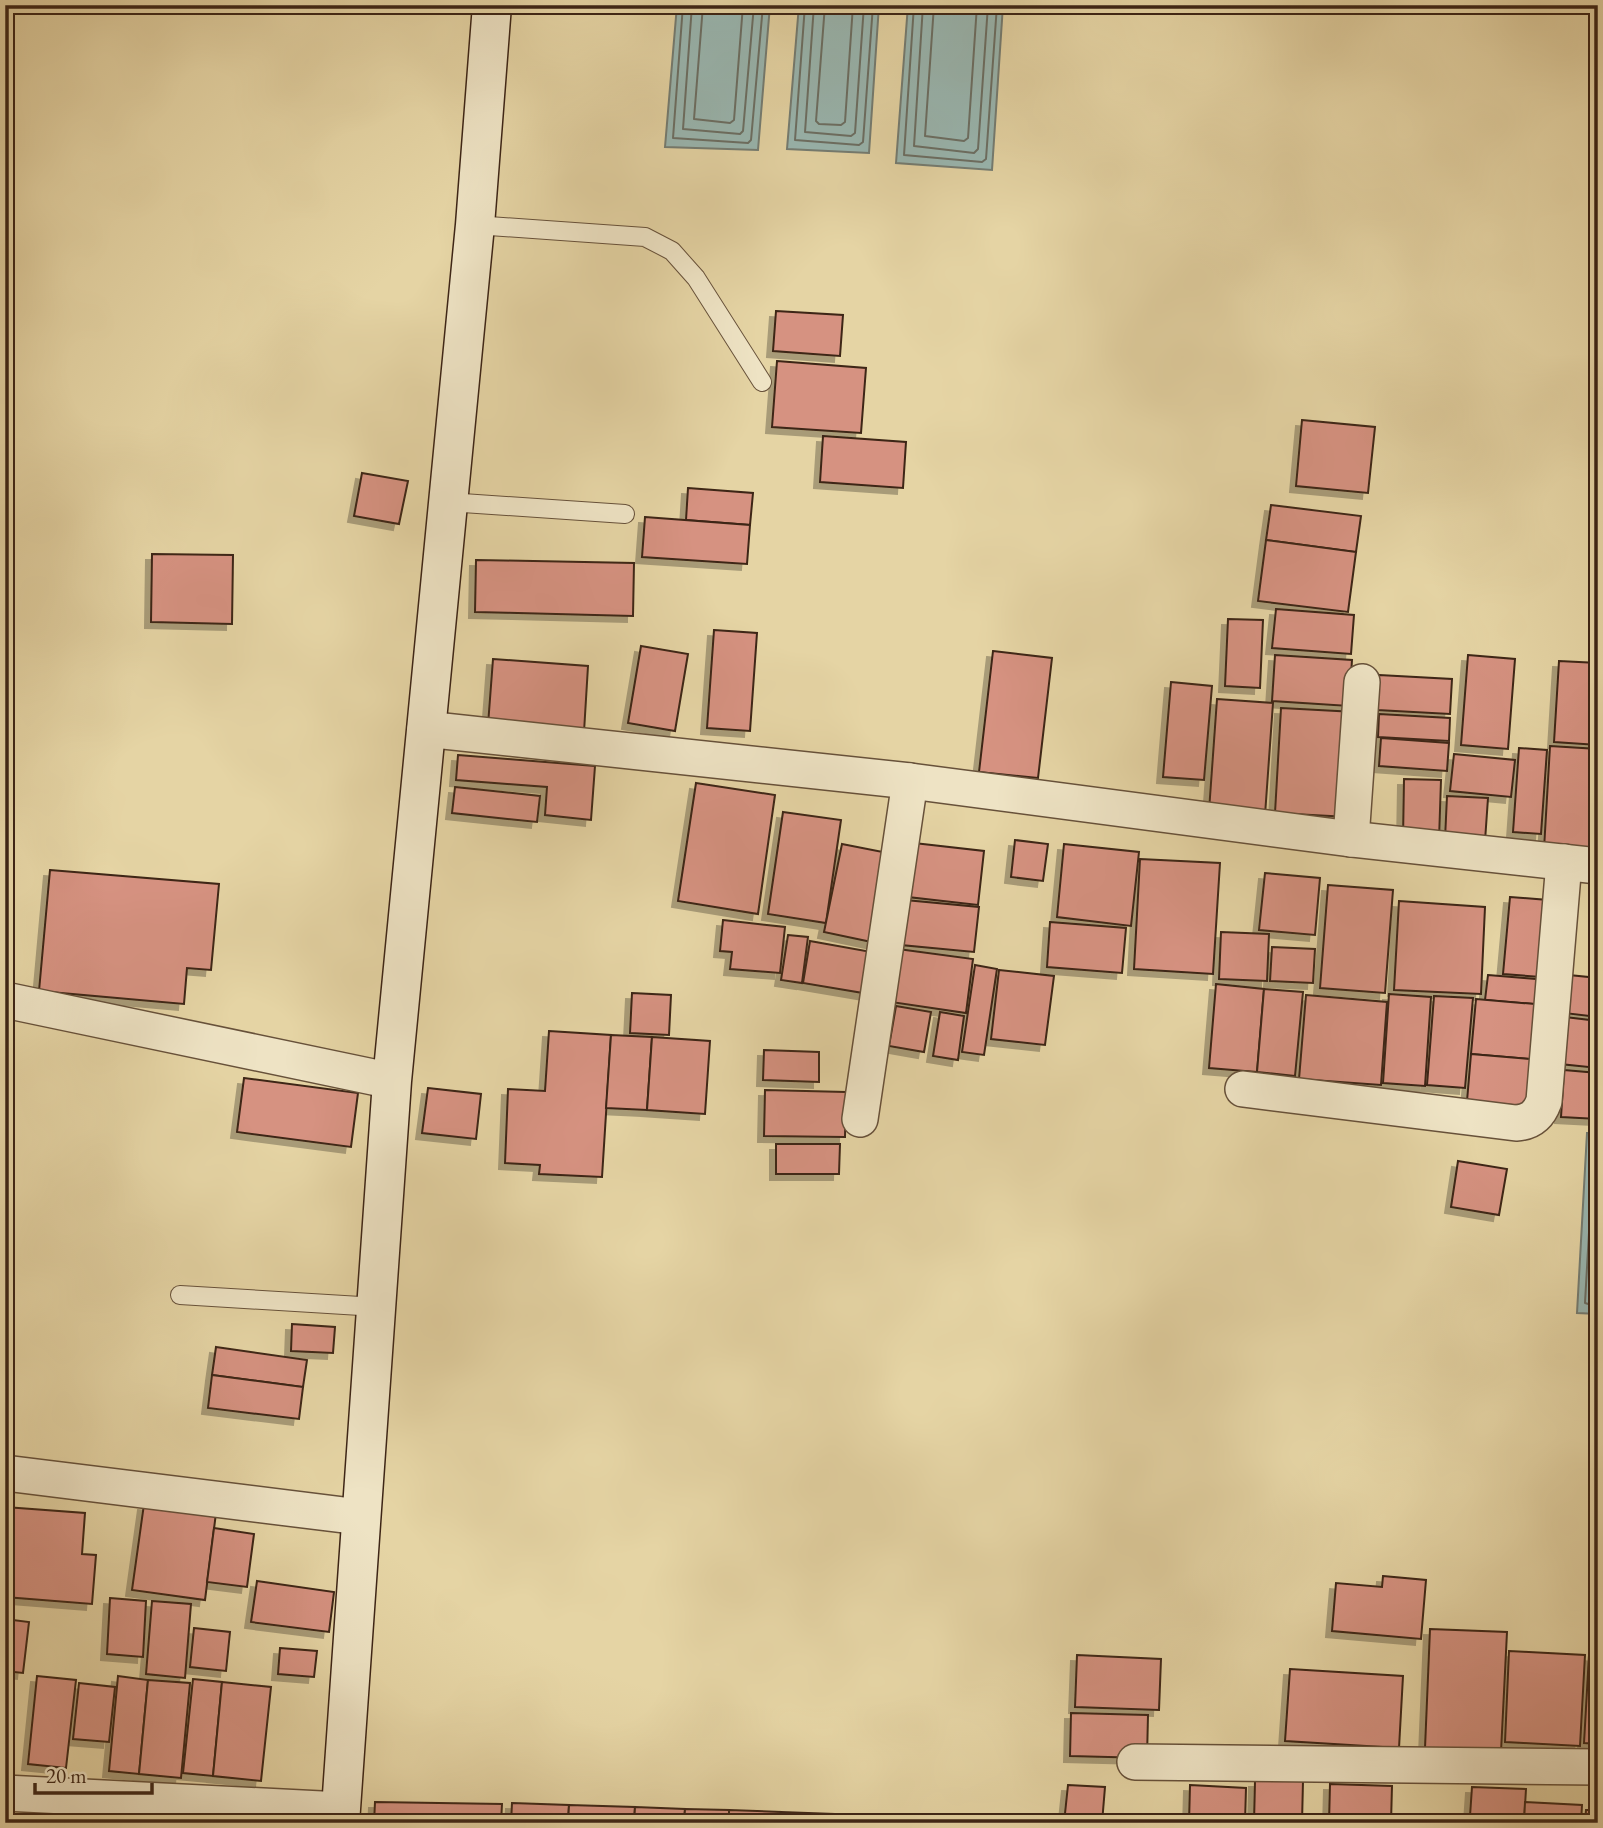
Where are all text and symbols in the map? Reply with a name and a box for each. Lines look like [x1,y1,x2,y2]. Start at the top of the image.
scale bar [35,1751,152,1795]
text: 20 m [46,1762,87,1789]

